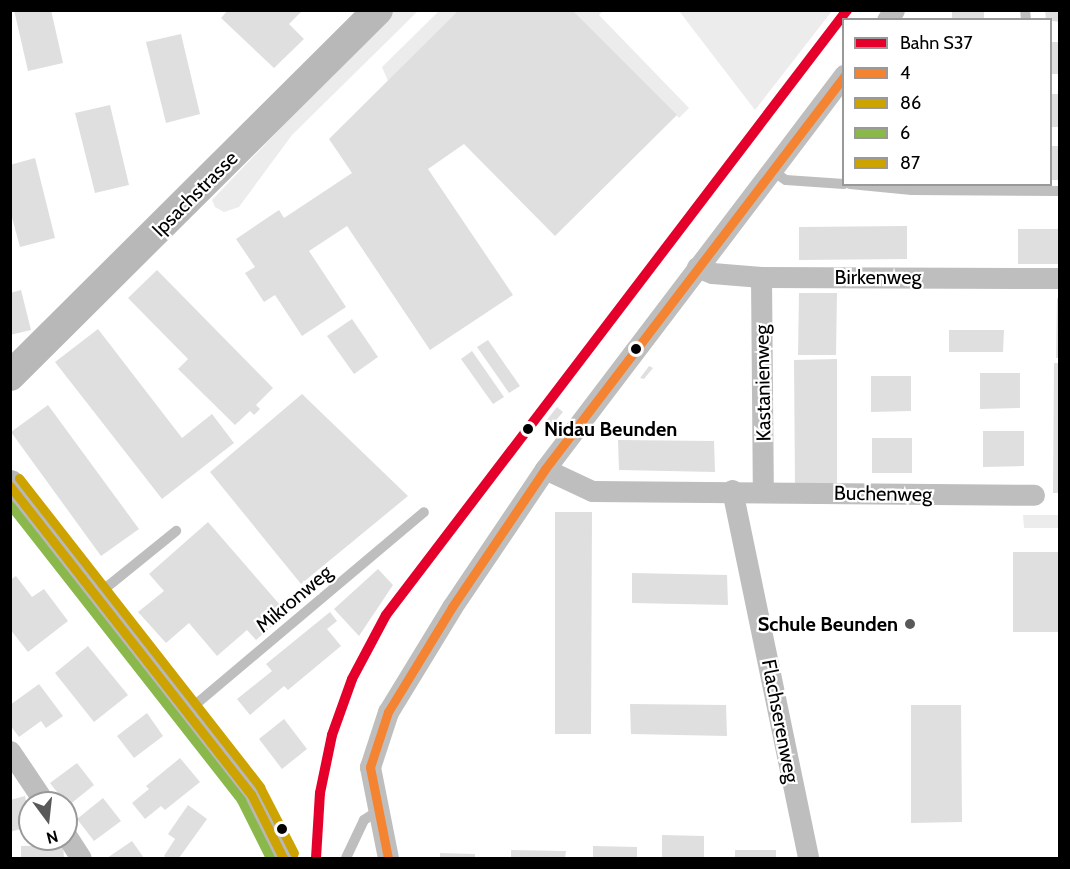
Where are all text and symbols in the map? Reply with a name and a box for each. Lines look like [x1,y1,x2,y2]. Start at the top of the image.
legend [842,18,1052,186]
text: Bahn S37 [900,32,973,54]
text: 4 [900,62,910,84]
text: 86 [900,92,921,114]
text: 6 [900,122,910,144]
street label: Ipsachstrasse [147,146,243,242]
text: 87 [900,152,920,174]
street label: Birkenweg [835,265,921,289]
street label: Kastanienweg [750,324,776,442]
unlabelled marker [630,343,642,355]
place label: Nidau Beunden [544,417,677,441]
marker: Nidau Beunden [517,418,539,440]
street label: Buchenweg [834,481,932,507]
street label: Mikronweg [251,560,337,638]
place label: Schule Beunden [758,612,898,636]
marker: Schule Beunden [903,617,917,631]
street label: Flachserenweg [756,657,804,785]
north arrow [18,791,78,851]
unlabelled marker [276,823,288,835]
text: N [44,826,60,848]

